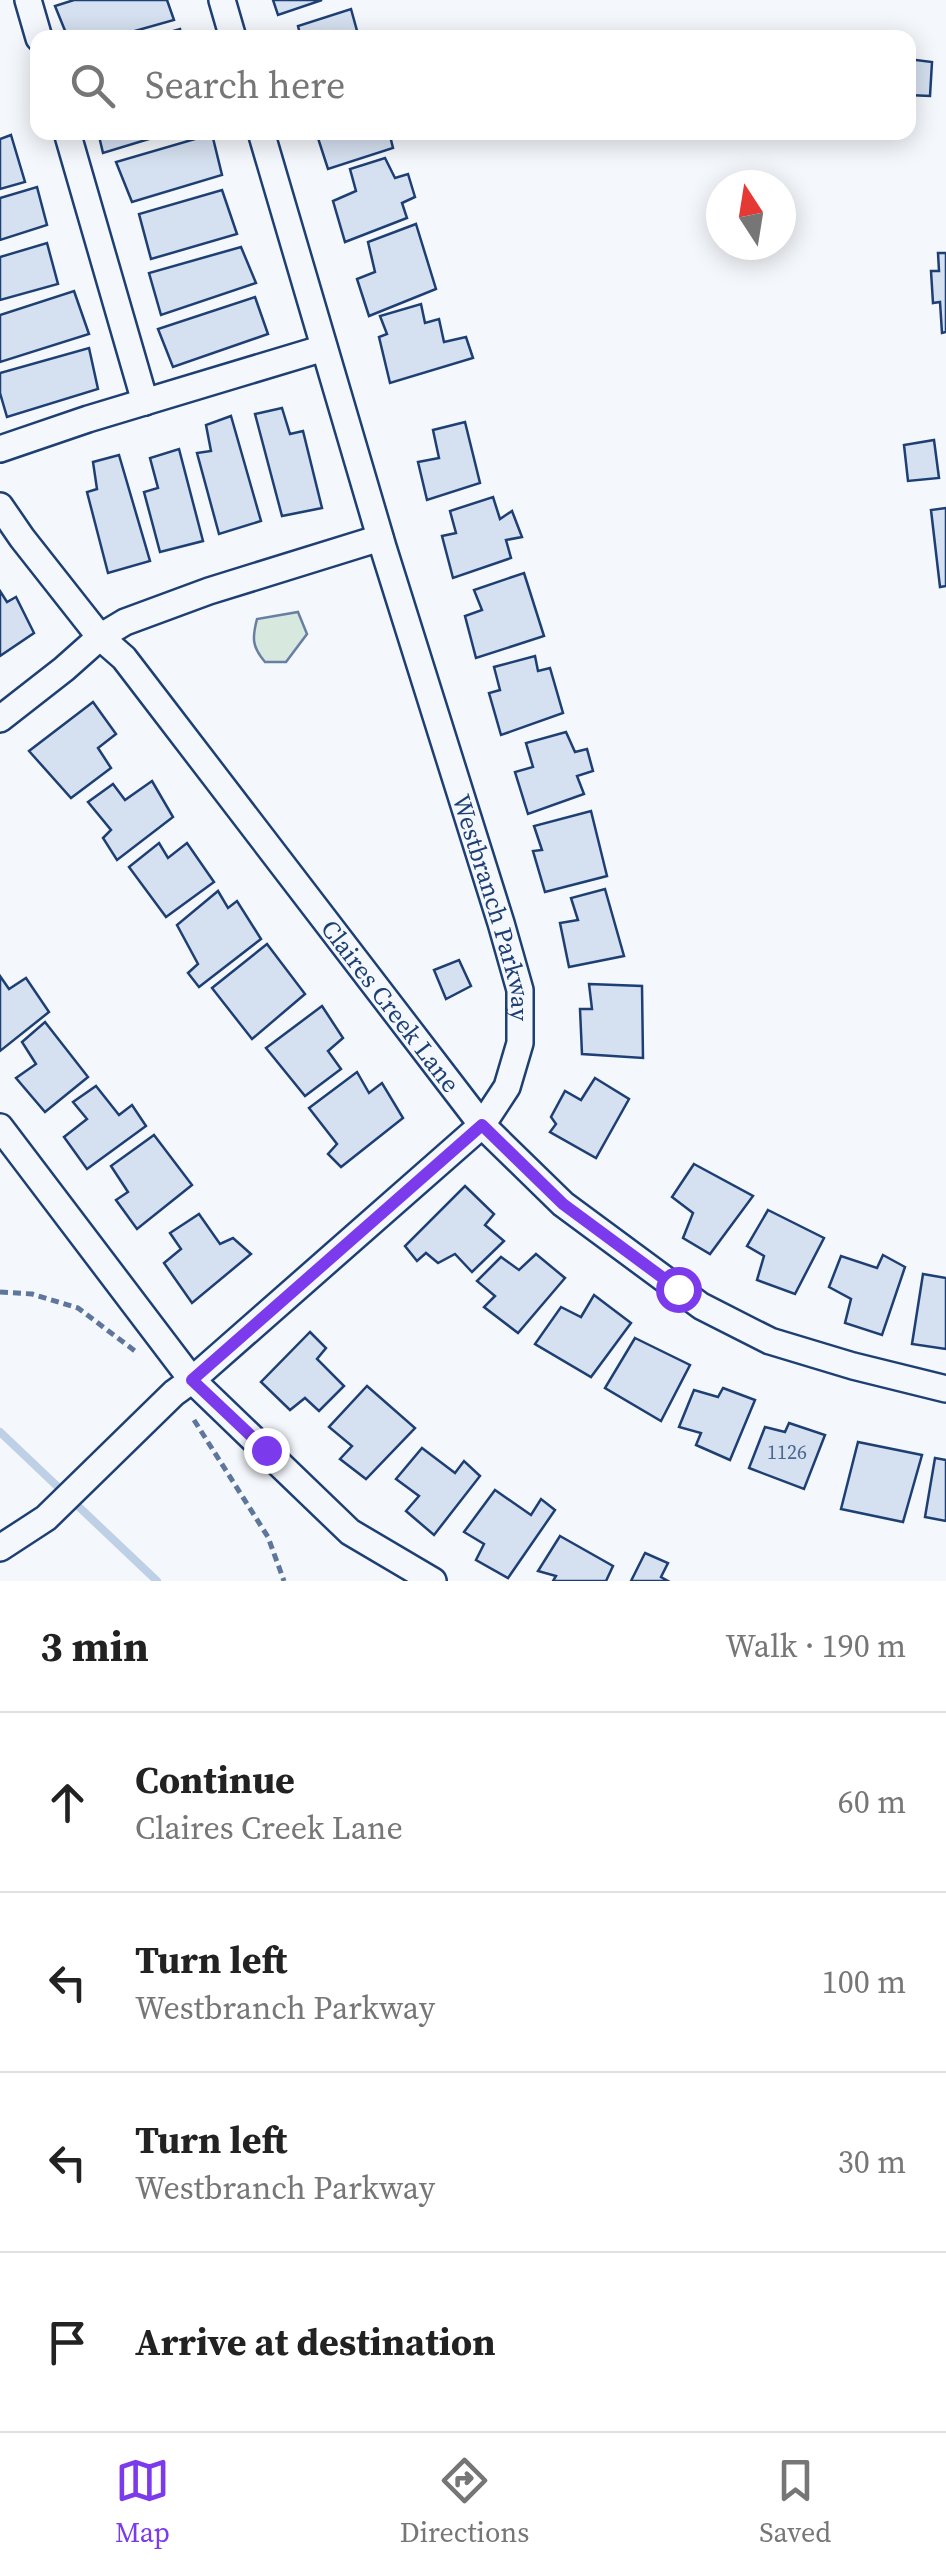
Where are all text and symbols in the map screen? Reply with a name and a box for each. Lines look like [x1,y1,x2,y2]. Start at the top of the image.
search box [30,30,916,140]
icon: search [65,58,120,113]
text: Search here [145,59,345,111]
north arrow [706,170,796,260]
street label: Westbranch Parkway [445,790,538,1021]
street label: Claires Creek Lane [313,912,468,1099]
route start [656,1267,702,1313]
route end [244,1428,290,1474]
house number: 1126 [767,1438,807,1466]
text: 3 min [40,1617,149,1675]
text: Walk · 190 m [725,1624,906,1668]
text: Continue [135,1754,295,1806]
icon: ahead [40,1775,95,1830]
text: 60 m [838,1780,906,1824]
text: Claires Creek Lane [135,1806,403,1850]
text: Turn left [135,1934,287,1986]
icon: left [40,1955,95,2010]
text: 100 m [822,1960,906,2004]
text: Westbranch Parkway [135,1986,435,2030]
text: Turn left [135,2114,287,2166]
icon: left [40,2135,95,2190]
text: 30 m [838,2140,906,2184]
text: Westbranch Parkway [135,2166,435,2210]
icon: arrive [40,2315,95,2370]
text: Arrive at destination [135,2316,496,2368]
tab: Map [115,2453,170,2551]
tab: Directions [400,2453,529,2551]
tab: Saved [759,2453,831,2551]

